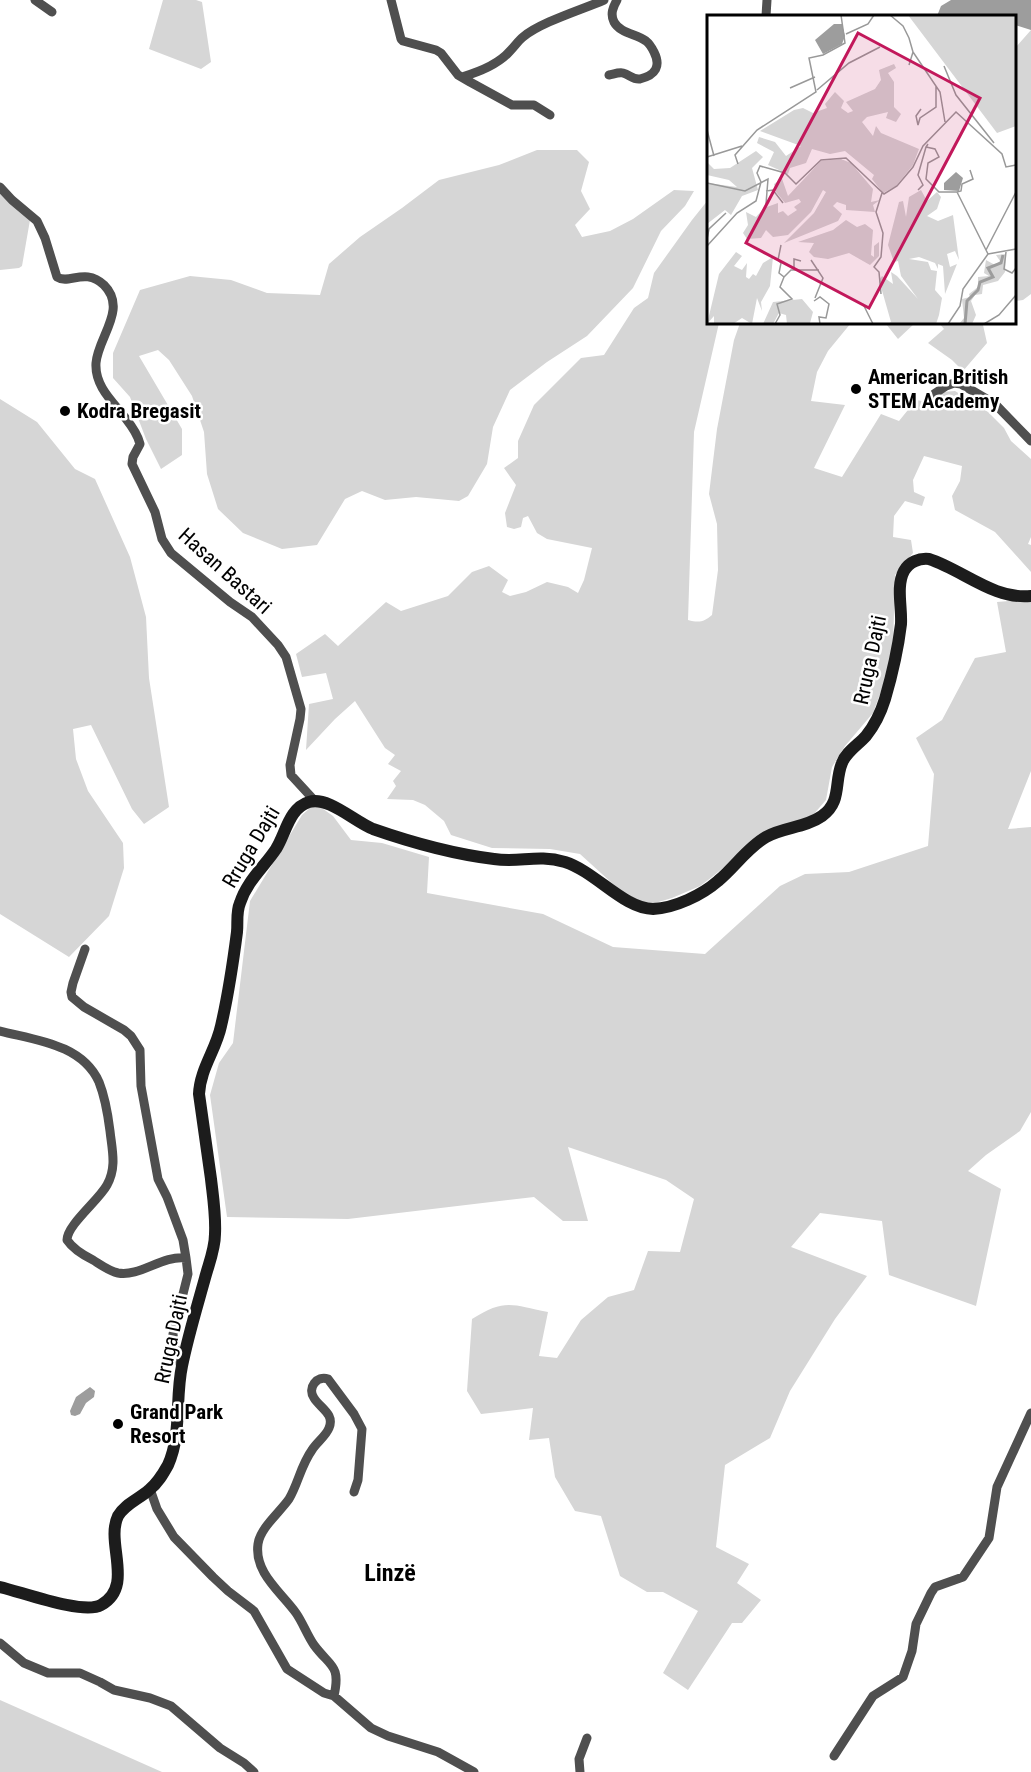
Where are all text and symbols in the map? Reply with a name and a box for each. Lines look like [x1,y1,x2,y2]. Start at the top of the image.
inset map [707,15,1016,324]
place label: American British STEM Academy [868,365,1008,413]
marker: American British STEM Academy [849,382,863,396]
place label: Kodra Bregasit [77,399,201,423]
marker: Kodra Bregasit [58,404,72,418]
street label: Hasan Bastari [174,523,276,619]
street label: Rruga Dajti [849,613,891,707]
street label: Rruga Dajti [217,802,285,892]
street label: Rruga Dajti [150,1292,192,1386]
place label: Grand Park Resort [130,1400,224,1448]
marker: Grand Park Resort [111,1417,125,1431]
district label: Linzë [364,1559,416,1587]

